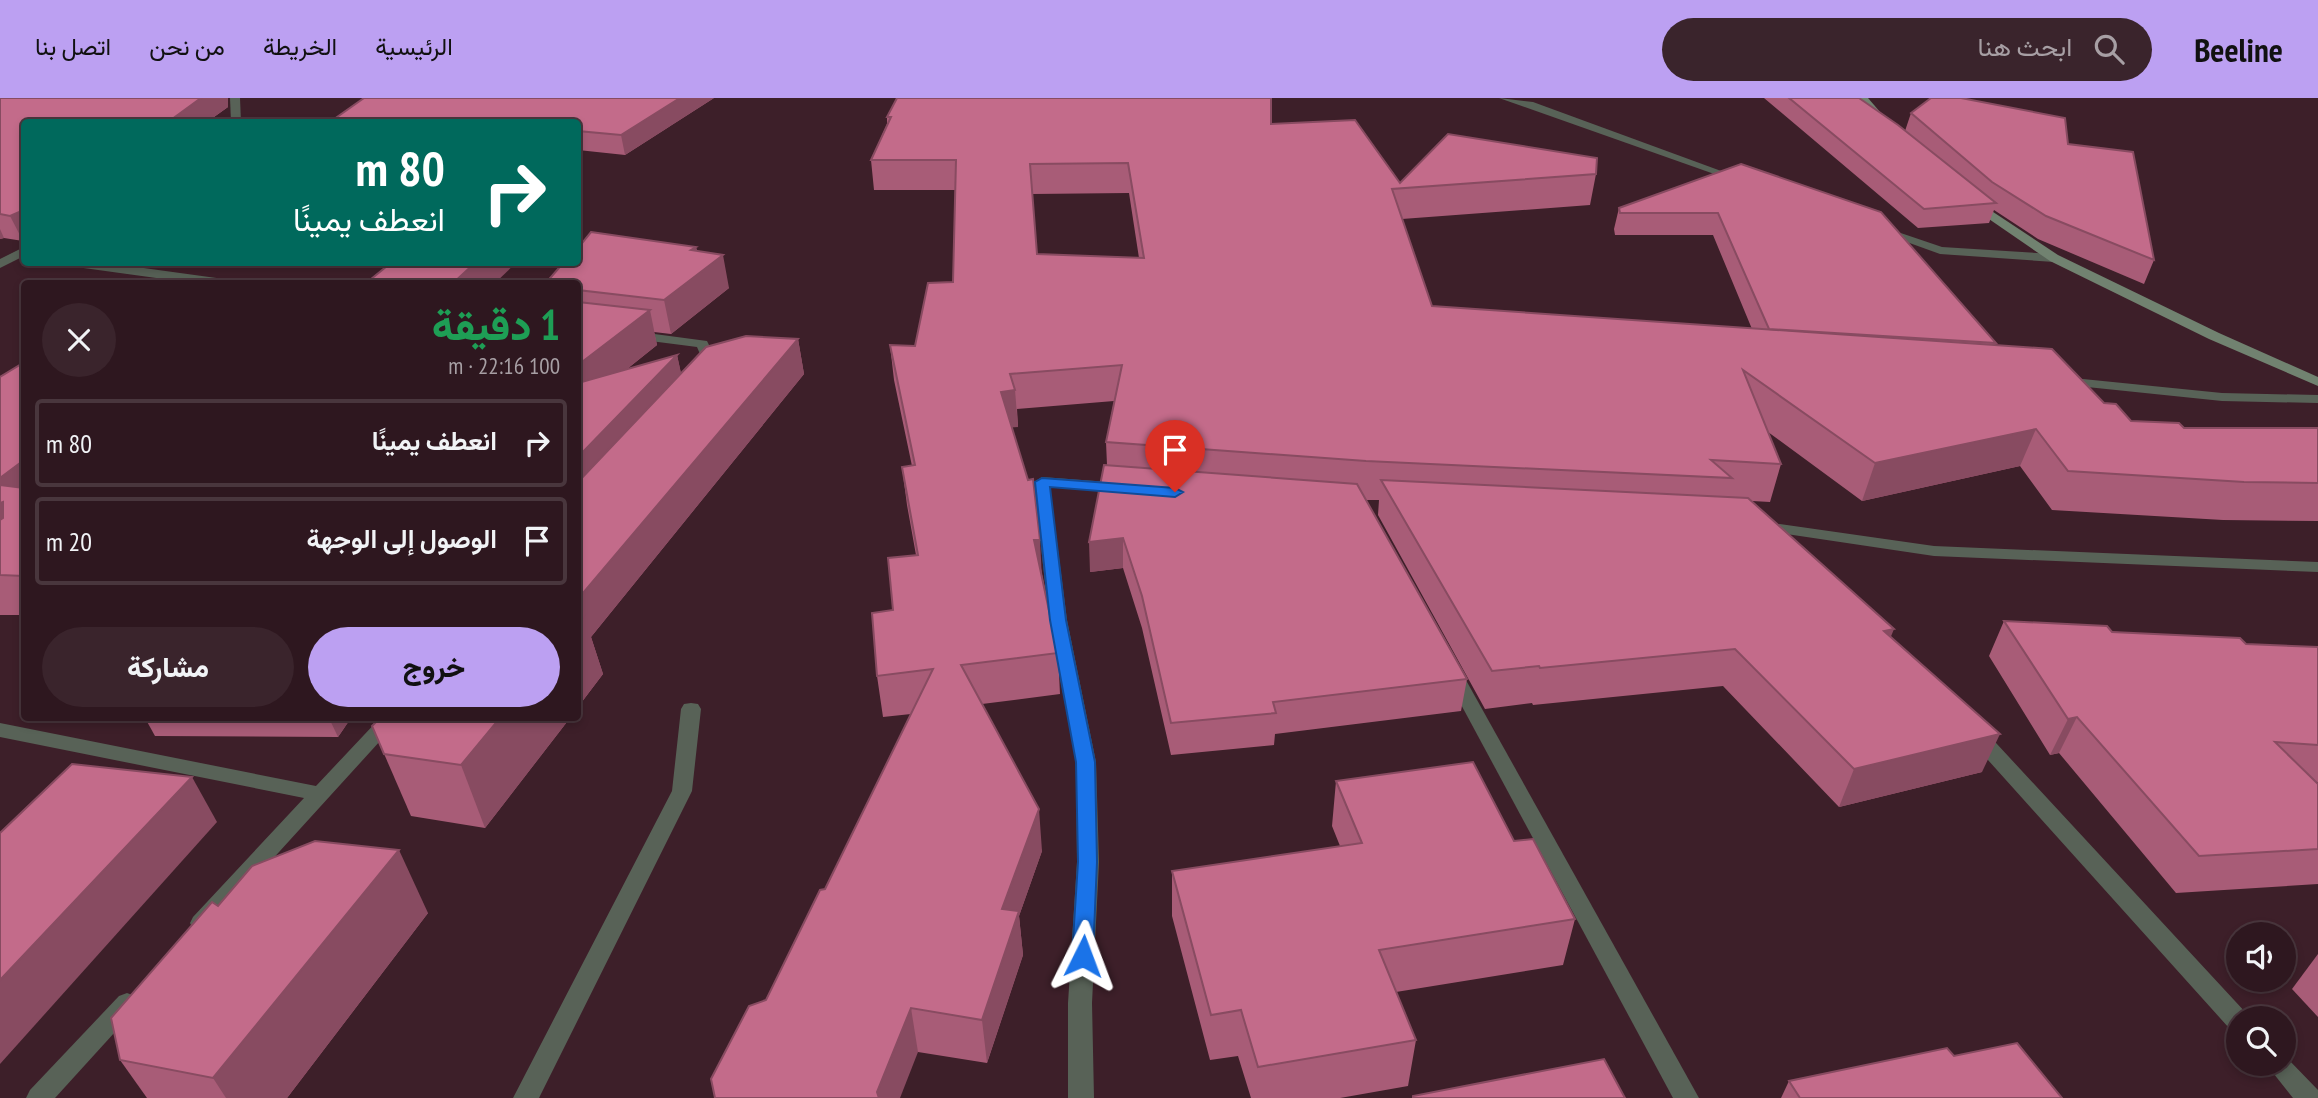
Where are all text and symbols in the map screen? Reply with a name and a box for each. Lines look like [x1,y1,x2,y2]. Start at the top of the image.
search box [1662,18,2152,81]
text: Beeline [2194,28,2283,71]
text: ابحث هنا [1977,30,2072,63]
icon: search [2090,30,2128,68]
text: اتصل بنا [35,31,111,62]
text: من نحن [149,31,225,62]
text: الخريطة [263,31,337,62]
text: الرئيسية [375,31,453,62]
text: 80 m [356,136,445,200]
icon: right [469,147,560,238]
text: انعطف يمينًا [293,198,445,240]
text: 1 دقيقة [432,297,560,352]
button: close [42,303,116,377]
text: 100 m · 22:16 [448,351,560,380]
pin [1145,420,1205,492]
text: انعطف يمينًا [372,424,497,457]
icon: right [518,424,556,462]
text: 80 m [46,427,92,460]
icon: arrive [1156,431,1194,469]
text: الوصول إلى الوجهة [307,522,497,555]
icon: arrive [518,522,556,560]
text: 20 m [46,525,92,558]
button: مشاركة [42,627,294,707]
button: خروج [308,627,560,707]
position arrow [1046,919,1120,993]
map controls [2226,922,2296,1076]
button: sound [2226,922,2296,992]
button: search [2226,1006,2296,1076]

